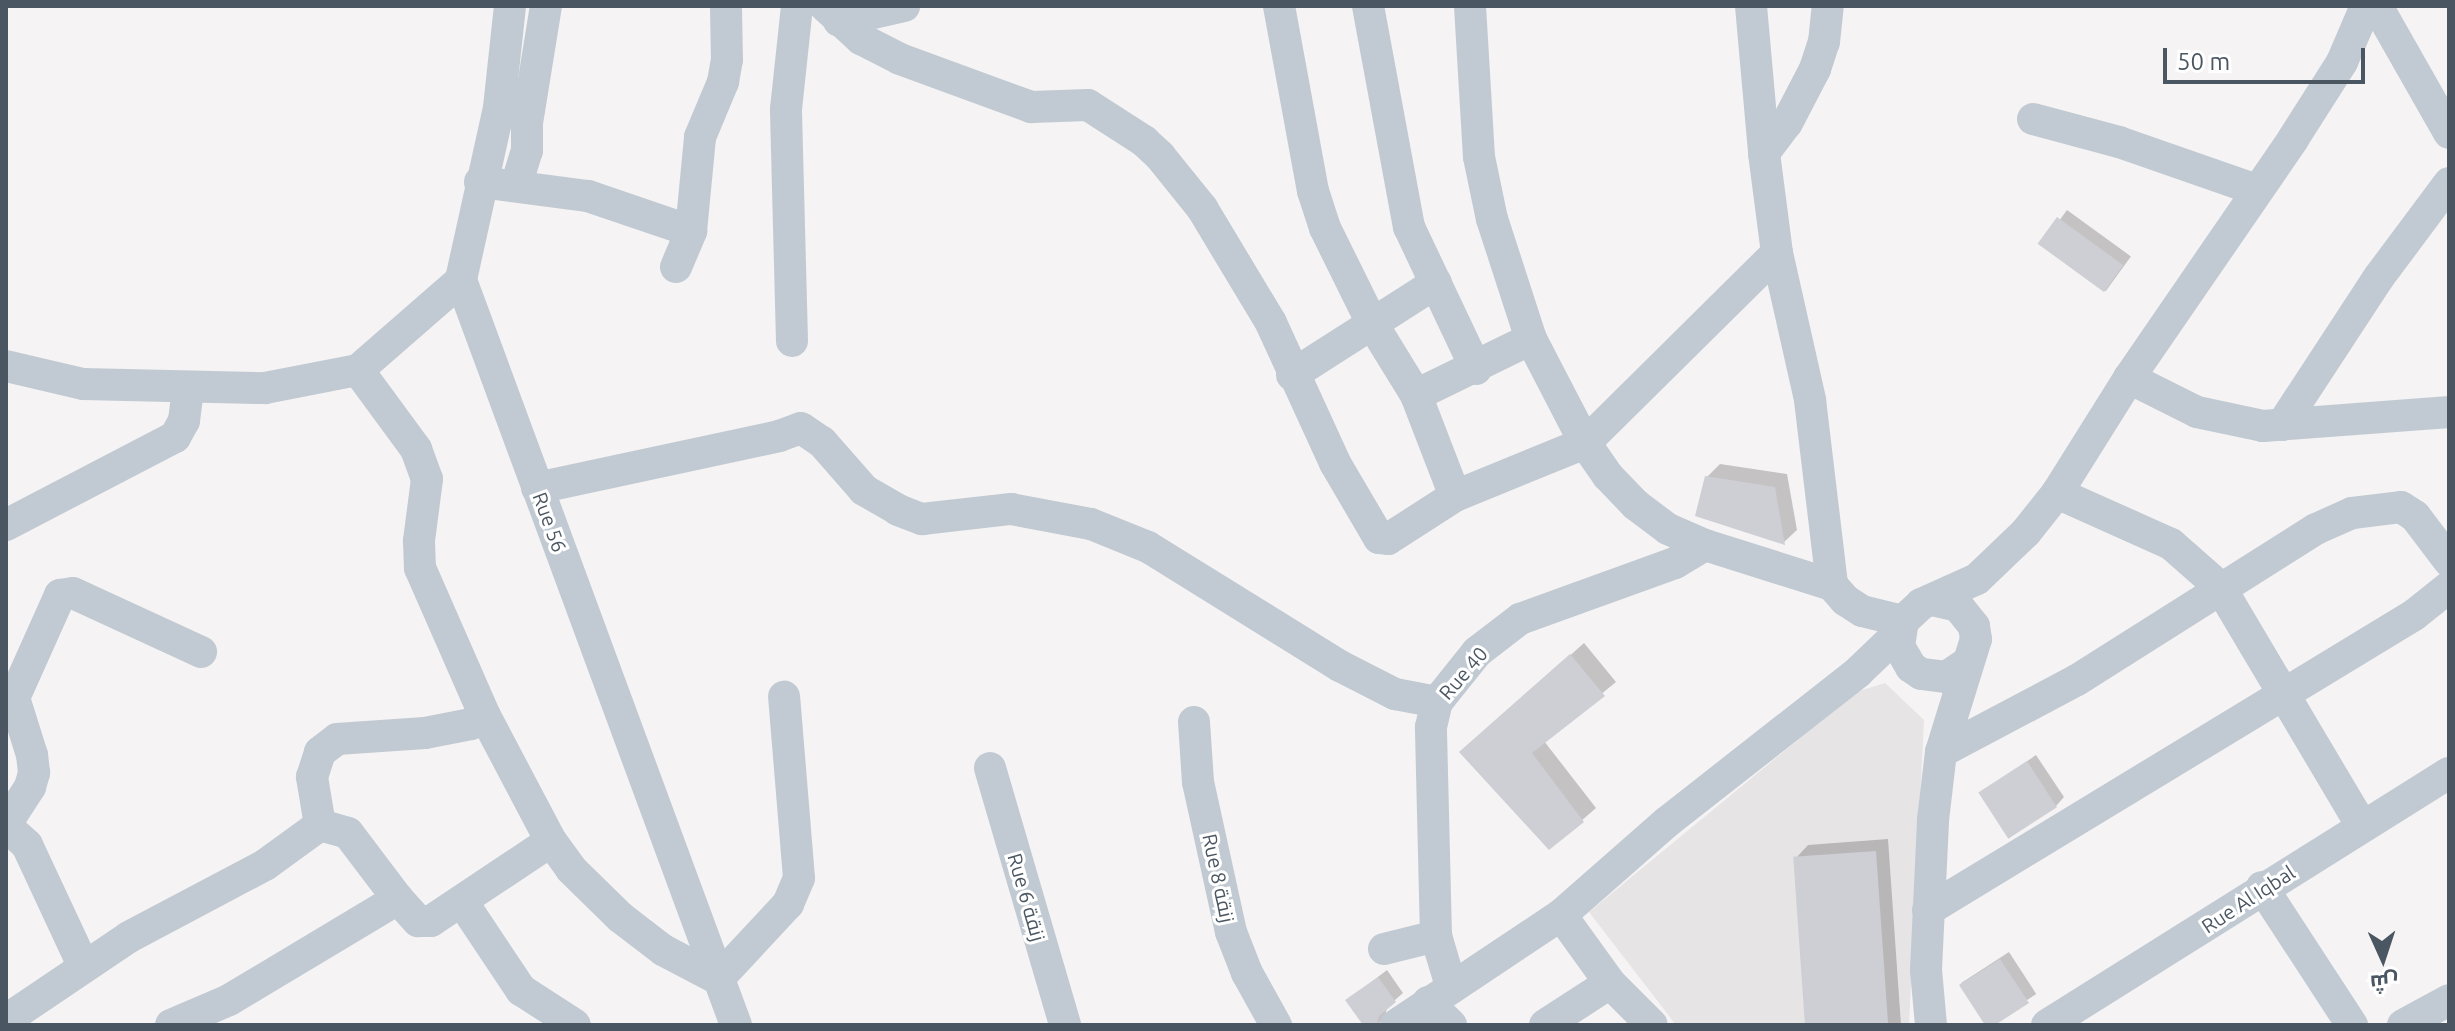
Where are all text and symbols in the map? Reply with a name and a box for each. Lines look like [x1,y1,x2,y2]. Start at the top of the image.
scale bar [2167,32,2369,82]
text: 50 m [2177,48,2230,75]
street label: Rue 56 [528,489,572,555]
street label: Rue 40 [1434,642,1492,704]
street label: Rue 8 زنقة [1198,831,1240,925]
street label: Rue 6 زنقة [1003,850,1051,944]
street label: Rue Al Iqbal [2197,860,2299,938]
north arrow [2343,919,2423,999]
text: ش [2370,970,2399,997]

